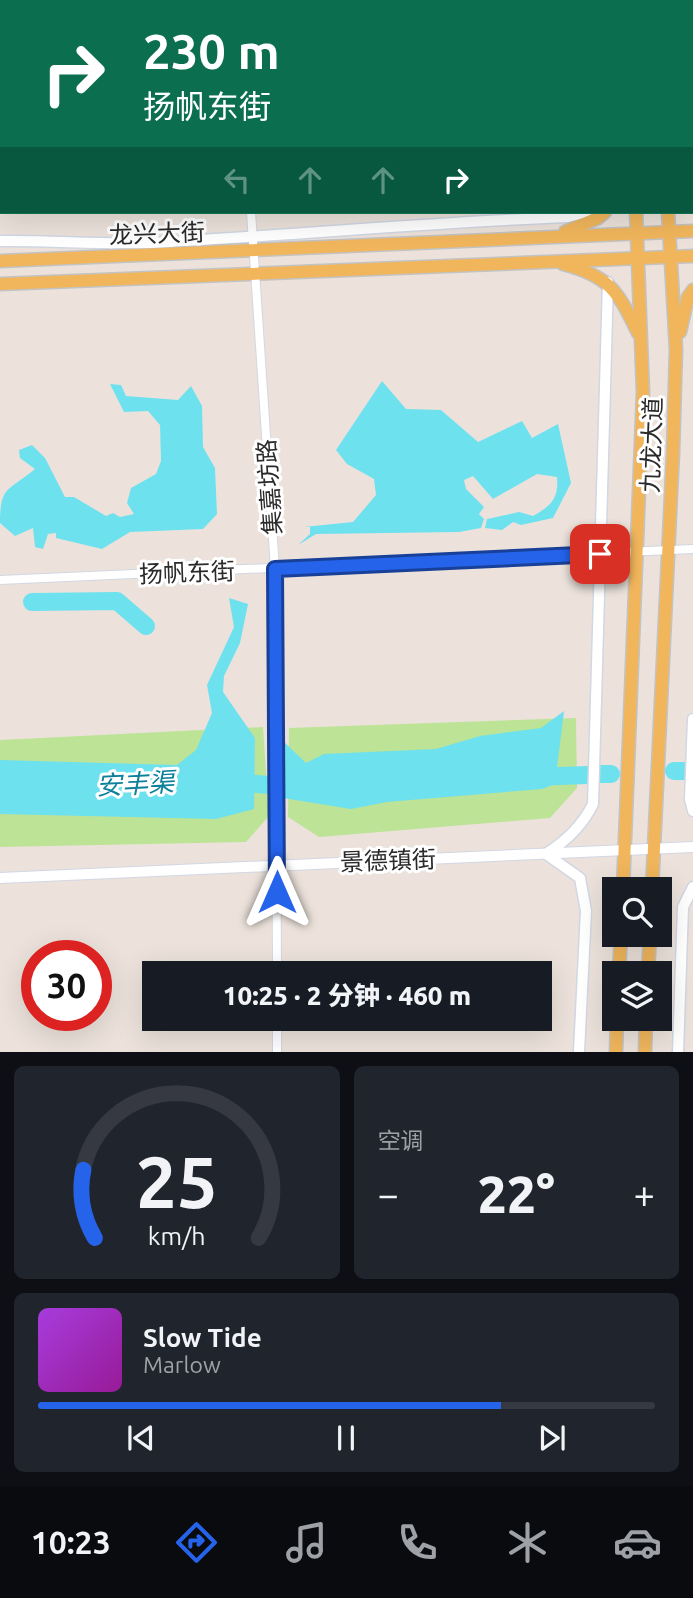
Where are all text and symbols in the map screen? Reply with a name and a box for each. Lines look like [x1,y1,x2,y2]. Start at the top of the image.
text: 230 m [143,23,280,78]
icon: right [28,28,119,119]
text: 扬帆东街 [143,88,271,124]
icon: left [218,161,256,199]
icon: ahead [291,161,329,199]
icon: ahead [364,161,402,199]
icon: right [437,161,475,199]
street label: 龙兴大街 [109,218,205,249]
street label: 九龙大道 [636,397,667,493]
street label: 集嘉坊路 [253,438,286,536]
pin [570,524,630,584]
icon: arrive [581,535,619,573]
street label: 扬帆东街 [139,557,235,588]
water label: 安丰渠 [95,767,179,800]
street label: 景德镇街 [340,845,436,876]
position arrow [240,855,314,929]
map controls [602,877,672,1031]
button: search [602,877,672,947]
speed limit sign: 30 [21,940,112,1031]
button: layers [602,961,672,1031]
text: 10:25 · 2 分钟 · 460 m [223,981,471,1010]
text: 空调 [378,1128,424,1153]
text: 25 [136,1141,218,1223]
text: 22° [477,1165,555,1223]
text: − [378,1173,399,1215]
text: + [634,1173,655,1215]
text: km/h [148,1222,206,1250]
text: Slow Tide [143,1323,262,1352]
text: Marlow [143,1352,221,1377]
icon: previous [122,1419,160,1457]
icon: pause [327,1419,365,1457]
icon: next [533,1419,571,1457]
icon: directions [172,1518,221,1567]
icon: music [282,1518,331,1567]
icon: phone [393,1518,442,1567]
icon: climate [503,1518,552,1567]
icon: car [613,1518,662,1567]
text: 10:23 [31,1524,111,1560]

